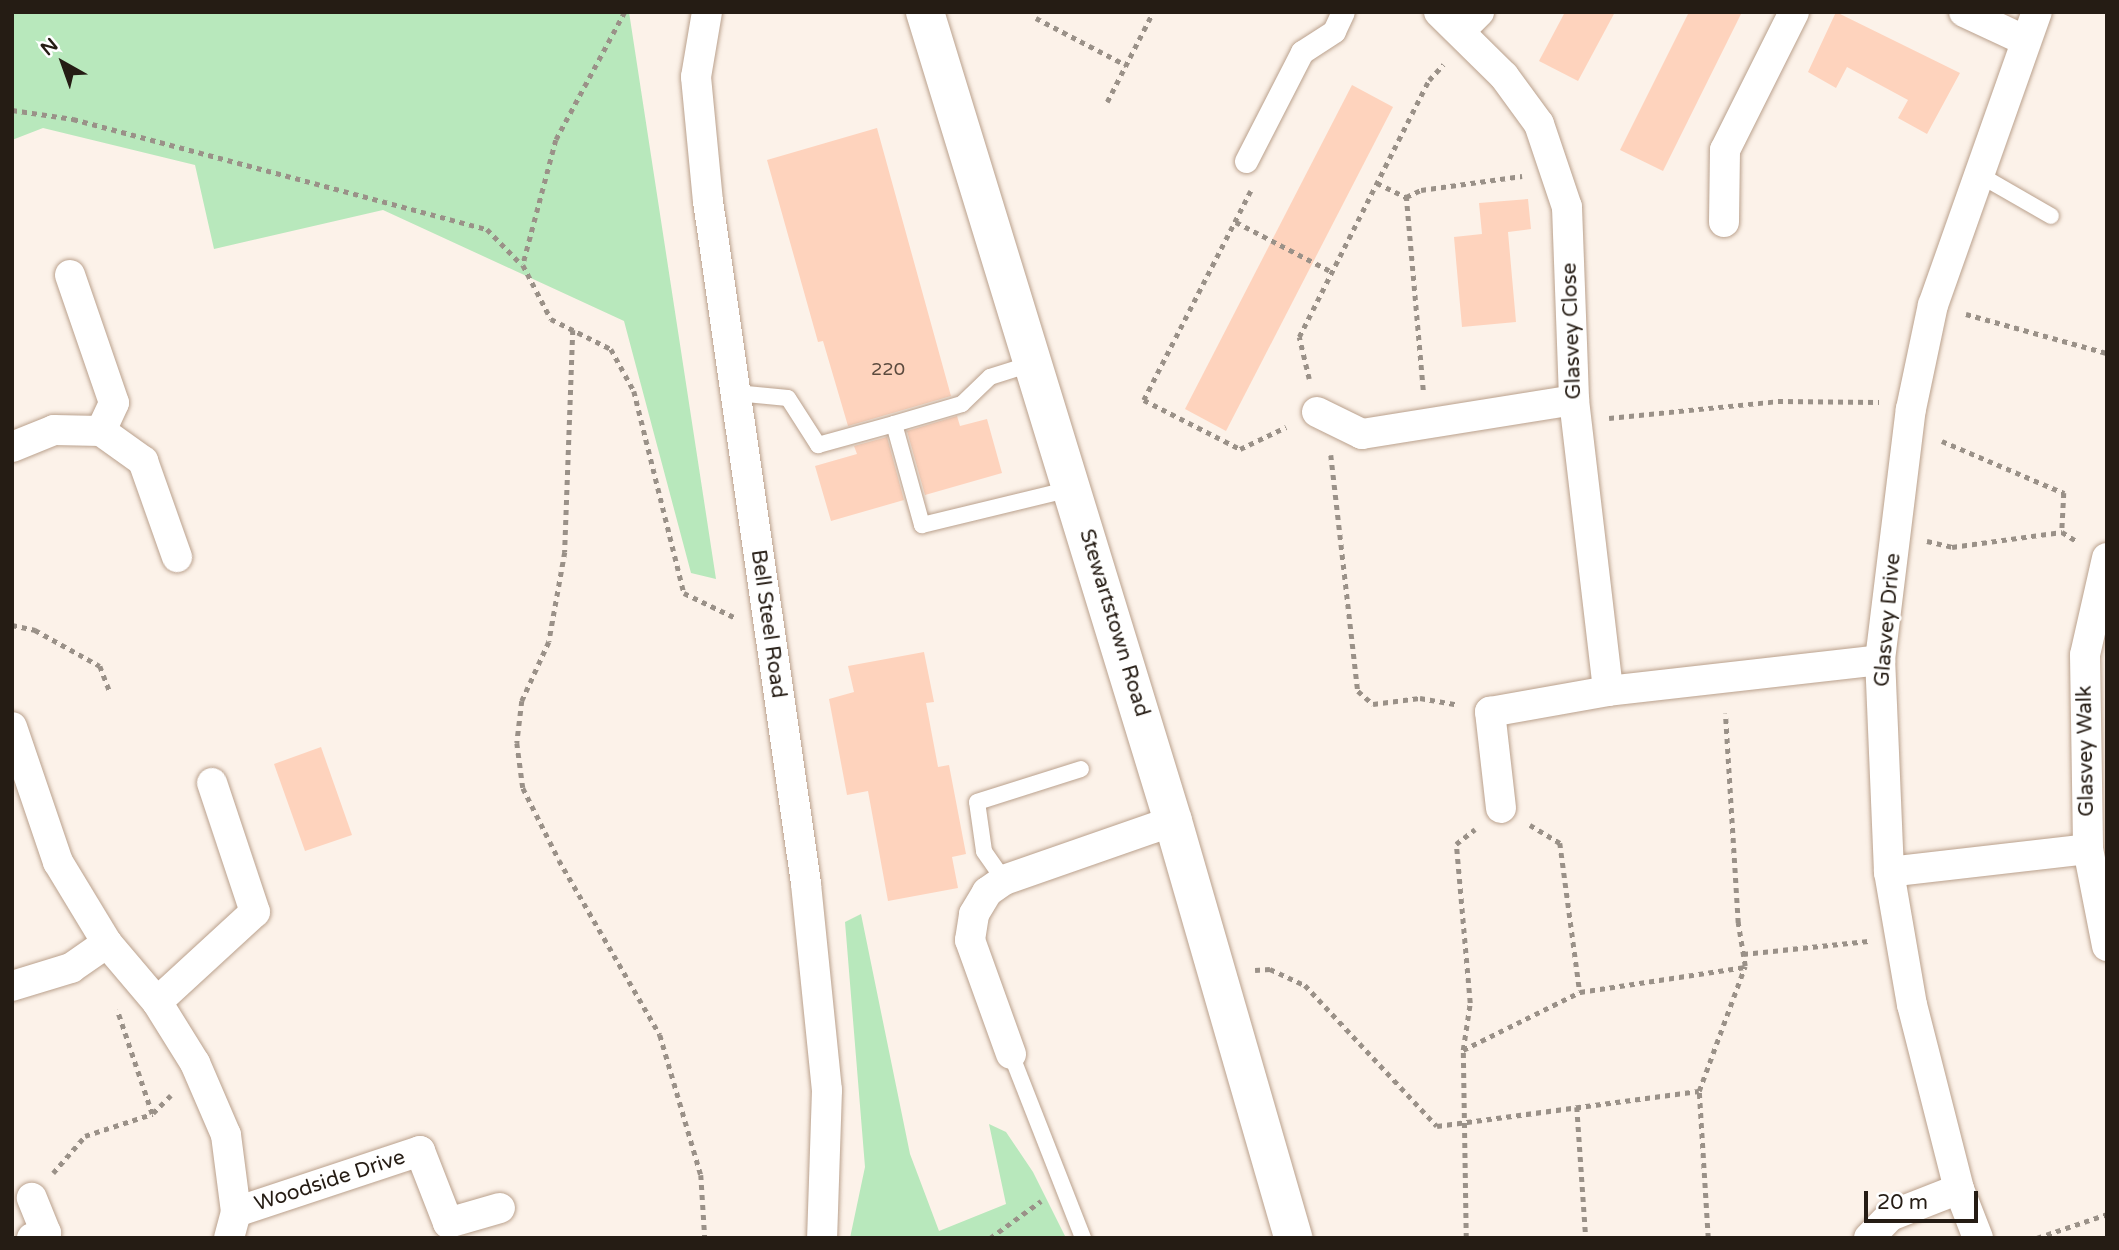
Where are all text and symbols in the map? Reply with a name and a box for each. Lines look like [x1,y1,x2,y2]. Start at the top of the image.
north arrow [28,28,98,98]
text: N [37,34,62,60]
street label: Glasvey Close [1557,262,1587,400]
house number: 220 [871,358,905,380]
street label: Stewartstown Road [1073,526,1155,720]
street label: Bell Steel Road [745,548,791,700]
street label: Glasvey Drive [1870,552,1906,688]
street label: Glasvey Walk [2072,685,2100,817]
street label: Woodside Drive [252,1145,408,1217]
scale bar [1867,1176,1981,1220]
text: 20 m [1877,1190,1928,1215]

